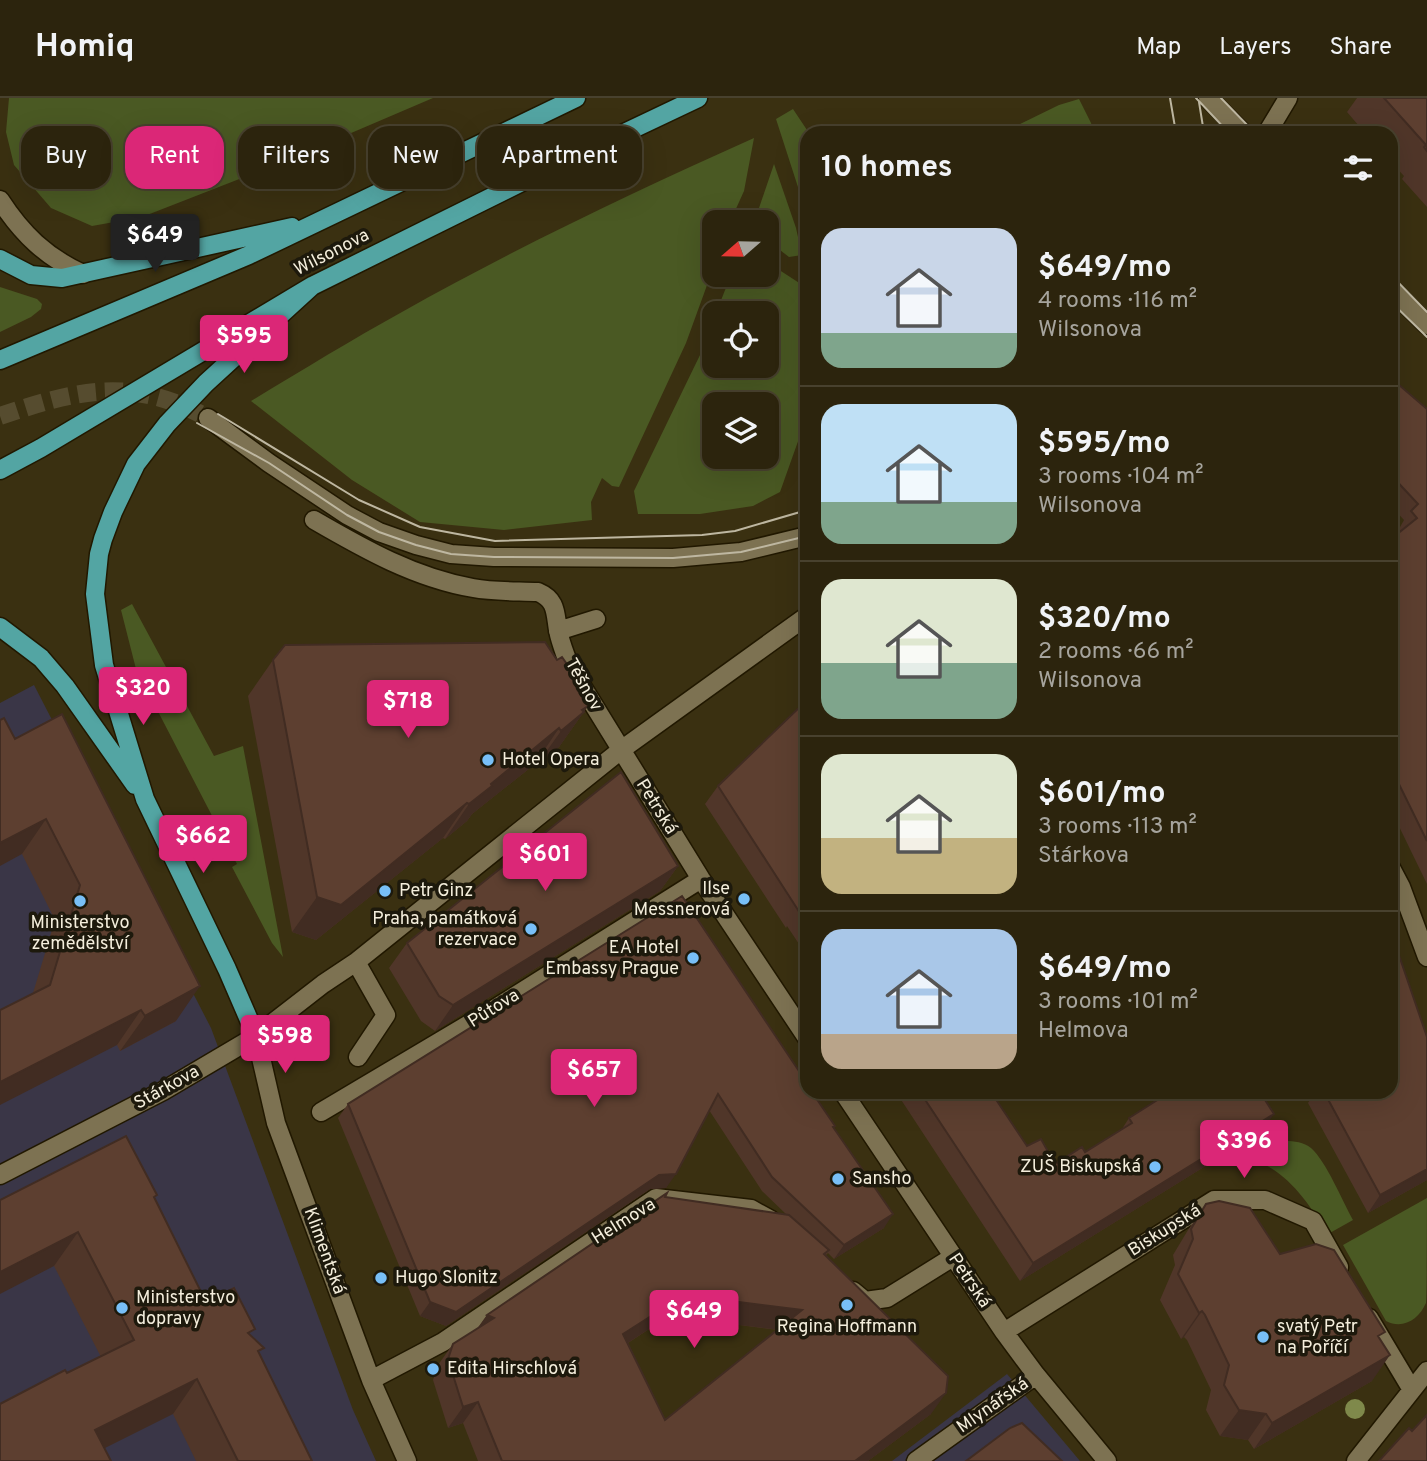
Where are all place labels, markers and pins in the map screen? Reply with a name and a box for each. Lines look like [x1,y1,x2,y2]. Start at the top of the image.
pin: $649 [114,214,196,274]
pin: $595 [203,316,285,375]
pin: $320 [102,668,184,727]
pin: $718 [367,680,449,740]
place label: Hotel Opera [502,749,599,772]
marker: Hotel Opera [480,752,496,768]
pin: $662 [162,816,244,875]
pin: $601 [504,834,586,893]
place label: Ilse Messnerová [634,878,730,922]
place label: Petr Ginz [399,880,473,903]
marker: Petr Ginz [377,883,393,899]
marker: Ilse Messnerová [736,891,752,907]
marker: Ministerstvo zemědělství [72,893,88,909]
place label: Praha, památková rezervace [372,908,517,952]
place label: Ministerstvo zemědělství [30,912,130,956]
marker: Praha, památková rezervace [523,921,539,937]
place label: EA Hotel Embassy Prague [545,937,679,981]
marker: EA Hotel Embassy Prague [685,950,701,966]
pin: $598 [244,1016,326,1075]
pin: $657 [553,1049,635,1109]
pin: $396 [1203,1121,1285,1180]
place label: ZUŠ Biskupská [1020,1154,1141,1179]
marker: ZUŠ Biskupská [1147,1159,1163,1175]
place label: Sansho [852,1168,912,1191]
marker: Sansho [830,1171,846,1187]
place label: Hugo Slonitz [395,1267,498,1290]
marker: Hugo Slonitz [373,1270,389,1286]
place label: Ministerstvo dopravy [136,1287,235,1331]
pin: $649 [653,1290,735,1350]
marker: Regina Hoffmann [839,1297,855,1313]
marker: Ministerstvo dopravy [114,1300,130,1316]
place label: Regina Hoffmann [777,1316,917,1339]
place label: svatý Petr na Poříčí [1277,1316,1358,1360]
marker: svatý Petr na Poříčí [1255,1329,1271,1345]
place label: Edita Hirschlová [447,1358,577,1381]
marker: Edita Hirschlová [425,1361,441,1377]

